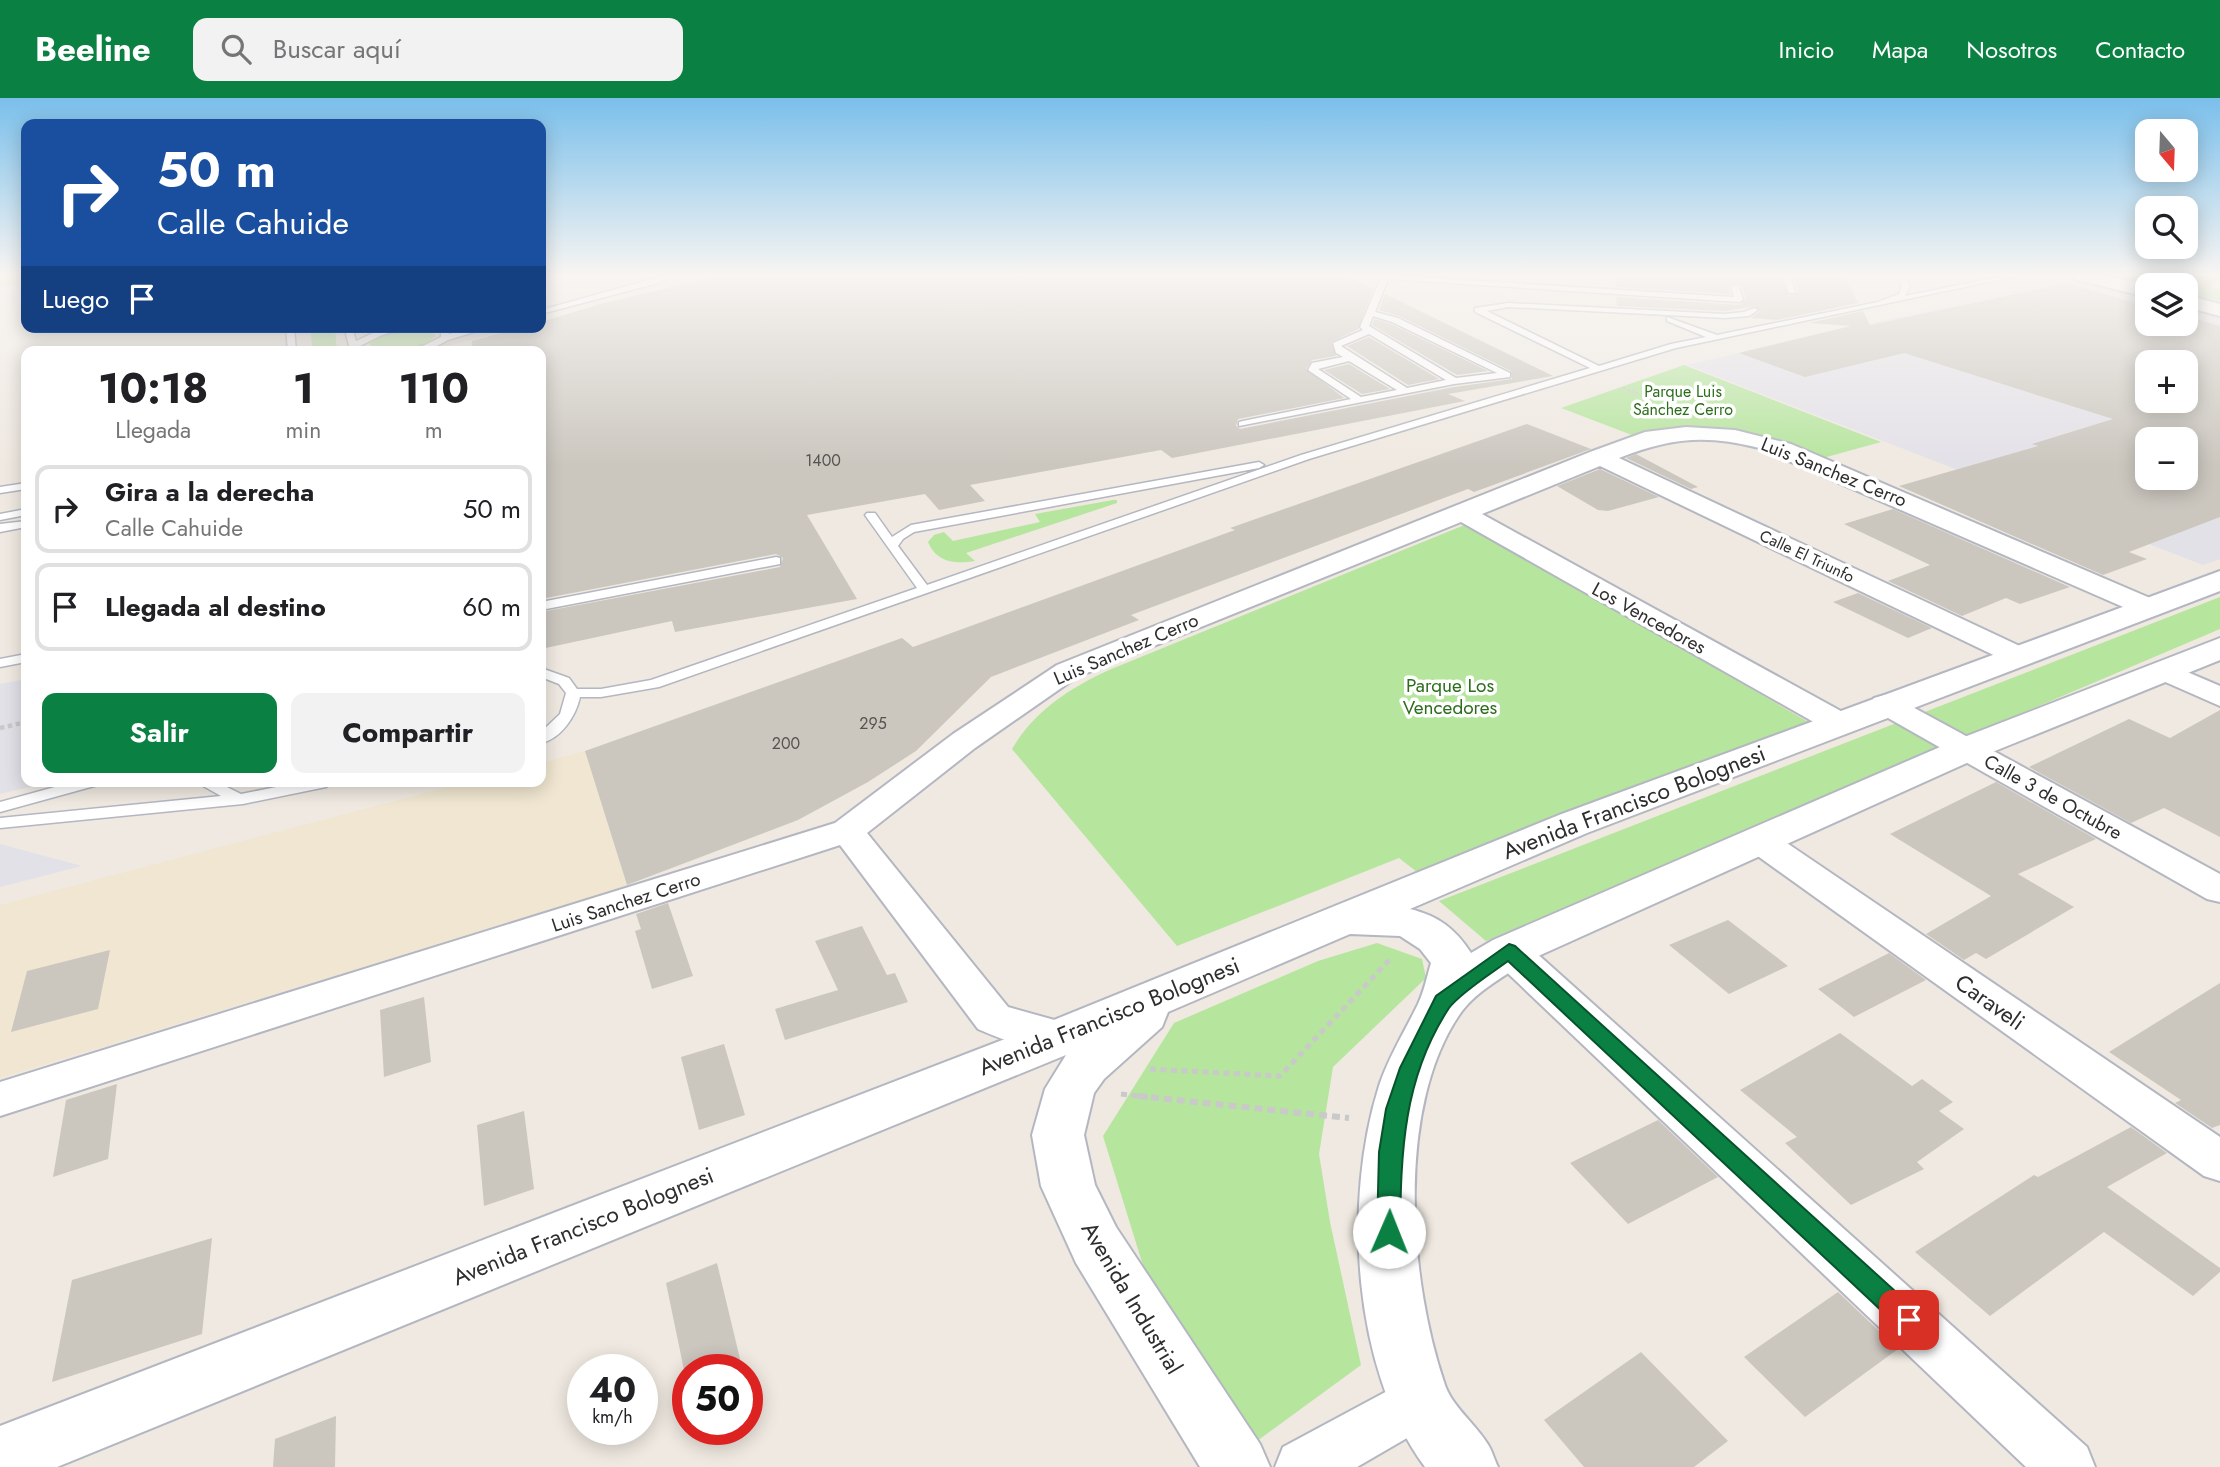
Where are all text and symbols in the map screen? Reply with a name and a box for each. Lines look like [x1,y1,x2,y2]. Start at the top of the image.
search box [193,18,683,81]
text: Beeline [35,26,151,73]
icon: search [217,30,255,68]
text: Buscar aquí [273,30,401,68]
text: Inicio [1779,32,1834,67]
text: Mapa [1872,32,1928,67]
text: Nosotros [1966,32,2057,67]
text: Contacto [2095,32,2185,67]
north arrow [2135,119,2198,182]
map controls [2135,119,2198,490]
text: 50 m [157,135,276,205]
icon: right [42,147,133,238]
button: search [2135,196,2198,259]
text: Calle Cahuide [157,200,349,246]
button: layers [2135,273,2198,336]
text: Luego [42,280,109,318]
icon: arrive [123,280,161,318]
button: + [2135,350,2198,413]
text: 10:18 [98,358,208,419]
text: 1 [293,358,314,419]
text: 110 [398,358,469,419]
park label: Parque Luis Sánchez Cerro [1633,380,1733,421]
text: Llegada [115,413,191,447]
text: min [285,413,321,447]
text: m [425,413,443,447]
button: − [2135,427,2198,490]
street label: Luis Sanchez Cerro [1757,430,1911,514]
house number: 1400 [805,449,841,472]
text: Gira a la derecha [105,473,314,511]
icon: right [46,490,84,528]
text: 50 m [463,490,521,528]
text: Calle Cahuide [105,511,243,545]
street label: Calle El Triunfo [1756,524,1858,588]
street label: Los Vencedores [1587,575,1711,661]
icon: arrive [46,588,84,626]
text: Llegada al destino [105,588,326,626]
text: 60 m [462,588,521,626]
street label: Luis Sanchez Cerro [1049,606,1203,692]
park label: Parque Los Vencedores [1403,672,1498,721]
button: Salir [42,693,277,773]
button: Compartir [291,693,525,773]
house number: 295 [859,712,887,735]
house number: 200 [772,732,800,755]
street label: Avenida Francisco Bolognesi [1498,736,1770,868]
street label: Calle 3 de Octubre [1979,748,2127,846]
street label: Luis Sanchez Cerro [548,865,704,939]
street label: Avenida Francisco Bolognesi [973,948,1245,1084]
street label: Caraveli [1948,966,2032,1038]
street label: Avenida Francisco Bolognesi [447,1158,719,1294]
position arrow [1352,1195,1426,1269]
street label: Avenida Industrial [1073,1215,1191,1381]
pin [1879,1290,1939,1350]
icon: arrive [1890,1301,1928,1339]
speed limit sign: 50 [672,1354,763,1445]
text: 40 [589,1365,636,1415]
text: km/h [592,1404,633,1430]

